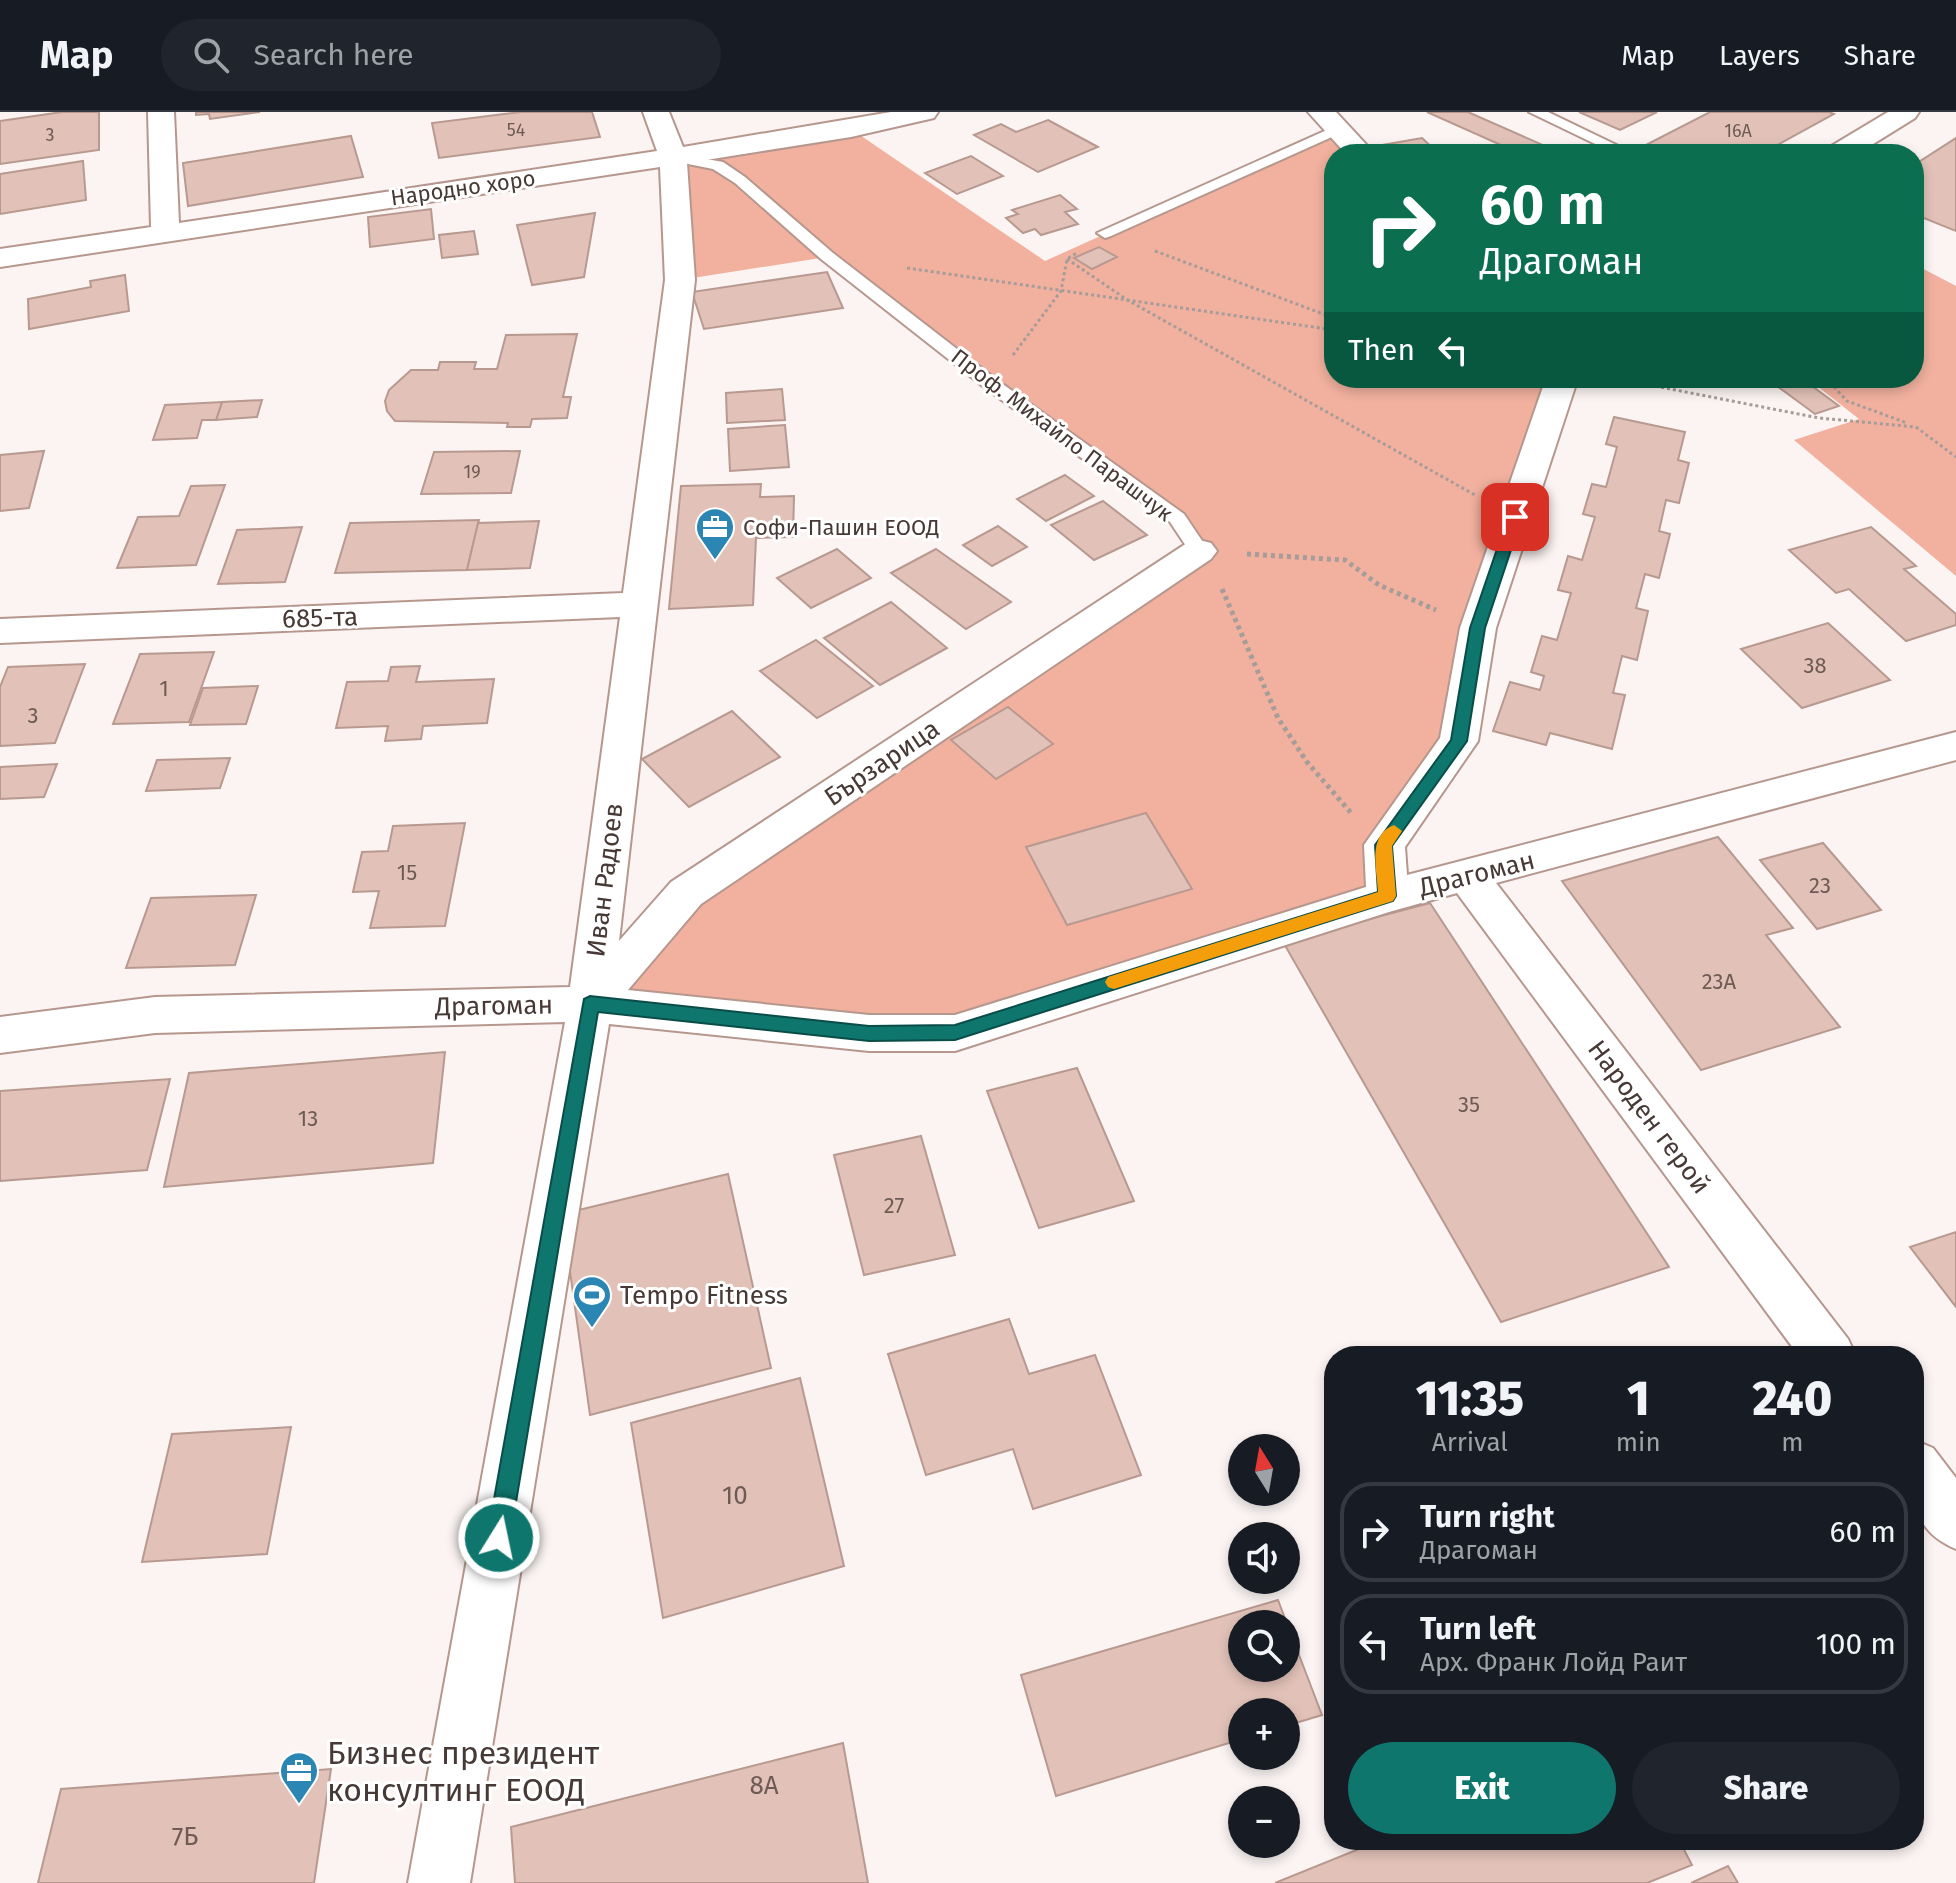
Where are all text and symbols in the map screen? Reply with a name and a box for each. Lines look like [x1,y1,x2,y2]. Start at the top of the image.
search box [161,19,721,91]
text: Map [40,32,113,78]
icon: search [189,33,233,77]
text: Search here [253,37,414,73]
text: Map [1621,39,1675,72]
text: Layers [1719,39,1800,72]
text: Share [1844,39,1916,72]
house number: 54 [507,119,526,141]
house number: 16А [1724,120,1753,142]
house number: 3 [46,124,54,146]
street label: Народно хоро [389,164,537,212]
text: 60 m [1480,172,1605,239]
icon: right [1348,176,1452,280]
text: Драгоман [1480,240,1643,284]
icon: left [1431,328,1475,372]
text: Then [1348,332,1415,368]
street label: Проф. Михайло Парашчук [946,343,1179,527]
house number: 19 [463,461,481,483]
pin [1481,483,1549,551]
icon: arrive [1493,495,1537,539]
office icon: Софи-Пашин ЕООД [694,506,736,561]
place label: Софи-Пашин ЕООД [743,514,939,541]
street label: 685-та [281,601,359,635]
house number: 38 [1803,652,1827,679]
house number: 1 [159,675,169,702]
house number: 3 [28,702,38,729]
street label: Бързарица [819,713,945,813]
street label: Иван Радоев [580,801,630,959]
street label: Драгоман [1415,845,1538,904]
house number: 15 [397,859,417,886]
house number: 23 [1809,872,1831,899]
house number: 23А [1702,968,1737,995]
street label: Драгоман [434,989,553,1023]
street label: Народен герой [1581,1034,1717,1200]
house number: 35 [1458,1091,1480,1118]
house number: 13 [298,1105,318,1132]
house number: 27 [884,1192,904,1219]
sports icon: Tempo Fitness [571,1274,613,1329]
place label: Tempo Fitness [620,1280,788,1311]
text: 11:35 [1416,1370,1524,1428]
text: 1 [1627,1370,1650,1428]
text: 240 [1752,1370,1832,1428]
text: Arrival [1432,1427,1508,1458]
text: min [1616,1427,1661,1458]
text: m [1781,1427,1803,1458]
north arrow [1228,1434,1300,1506]
map controls [1228,1434,1300,1858]
house number: 10 [722,1480,748,1511]
position arrow [457,1496,541,1580]
text: Turn right [1420,1499,1555,1535]
icon: right [1352,1510,1396,1554]
text: 60 m [1830,1514,1896,1550]
button: sound [1228,1522,1300,1594]
text: Драгоман [1420,1535,1538,1566]
button: search [1228,1610,1300,1682]
text: Turn left [1420,1611,1536,1647]
icon: left [1352,1622,1396,1666]
text: 100 m [1816,1626,1896,1662]
text: Арх. Франк Лойд Раит [1420,1647,1687,1678]
button: + [1228,1698,1300,1770]
place label: Бизнес президент консултинг ЕООД [327,1734,600,1809]
button: Exit [1348,1742,1616,1834]
button: Share [1632,1742,1900,1834]
office icon: Бизнес президент консултинг ЕООД [278,1750,320,1805]
house number: 8А [749,1770,779,1801]
button: − [1228,1786,1300,1858]
house number: 7Б [172,1821,198,1852]

